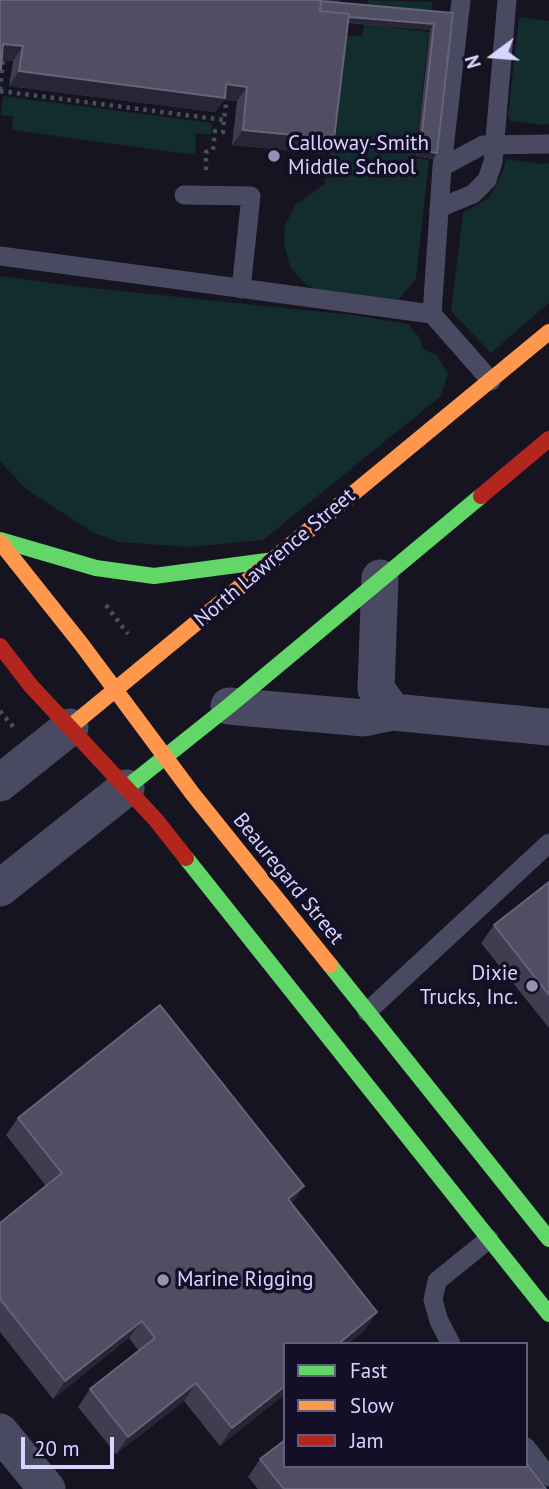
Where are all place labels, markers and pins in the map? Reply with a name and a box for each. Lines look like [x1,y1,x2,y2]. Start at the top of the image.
place label: Calloway-Smith Middle School [288,131,429,181]
marker: Calloway-Smith Middle School [266,148,282,164]
place label: Dixie Trucks, Inc. [420,961,518,1011]
marker: Dixie Trucks, Inc. [524,978,540,994]
place label: Marine Rigging [177,1267,314,1293]
marker: Marine Rigging [155,1272,171,1288]

